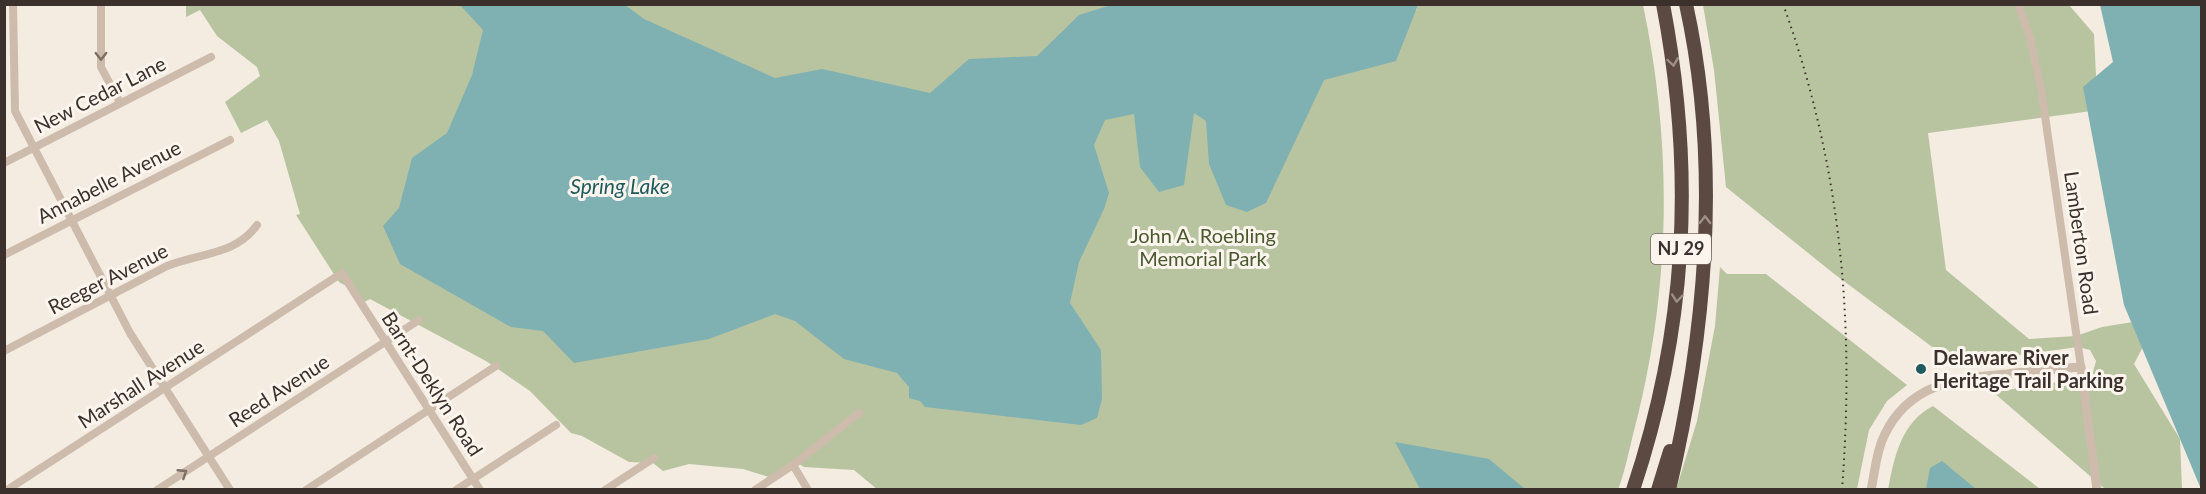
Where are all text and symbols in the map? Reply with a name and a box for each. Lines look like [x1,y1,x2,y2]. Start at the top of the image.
street label: New Cedar Lane [30,51,169,138]
one-way arrow [95,52,107,61]
one-way arrow [1666,58,1678,67]
street label: Annabelle Avenue [33,135,184,228]
street label: Lamberton Road [2060,169,2104,316]
water label: Spring Lake [570,173,670,198]
one-way arrow [1699,215,1711,224]
park label: John A. Roebling Memorial Park [1130,223,1276,270]
road number: NJ 29 [1651,234,1711,264]
street label: Reeger Avenue [44,238,172,319]
one-way arrow [1671,294,1683,303]
street label: Barnt-Deklyn Road [377,307,488,460]
street label: Marshall Avenue [73,334,208,433]
place label: Delaware River Heritage Trail Parking [1933,345,2124,392]
street label: Reed Avenue [224,349,333,432]
marker: Delaware River Heritage Trail Parking [1914,362,1928,376]
one-way arrow [177,468,187,480]

